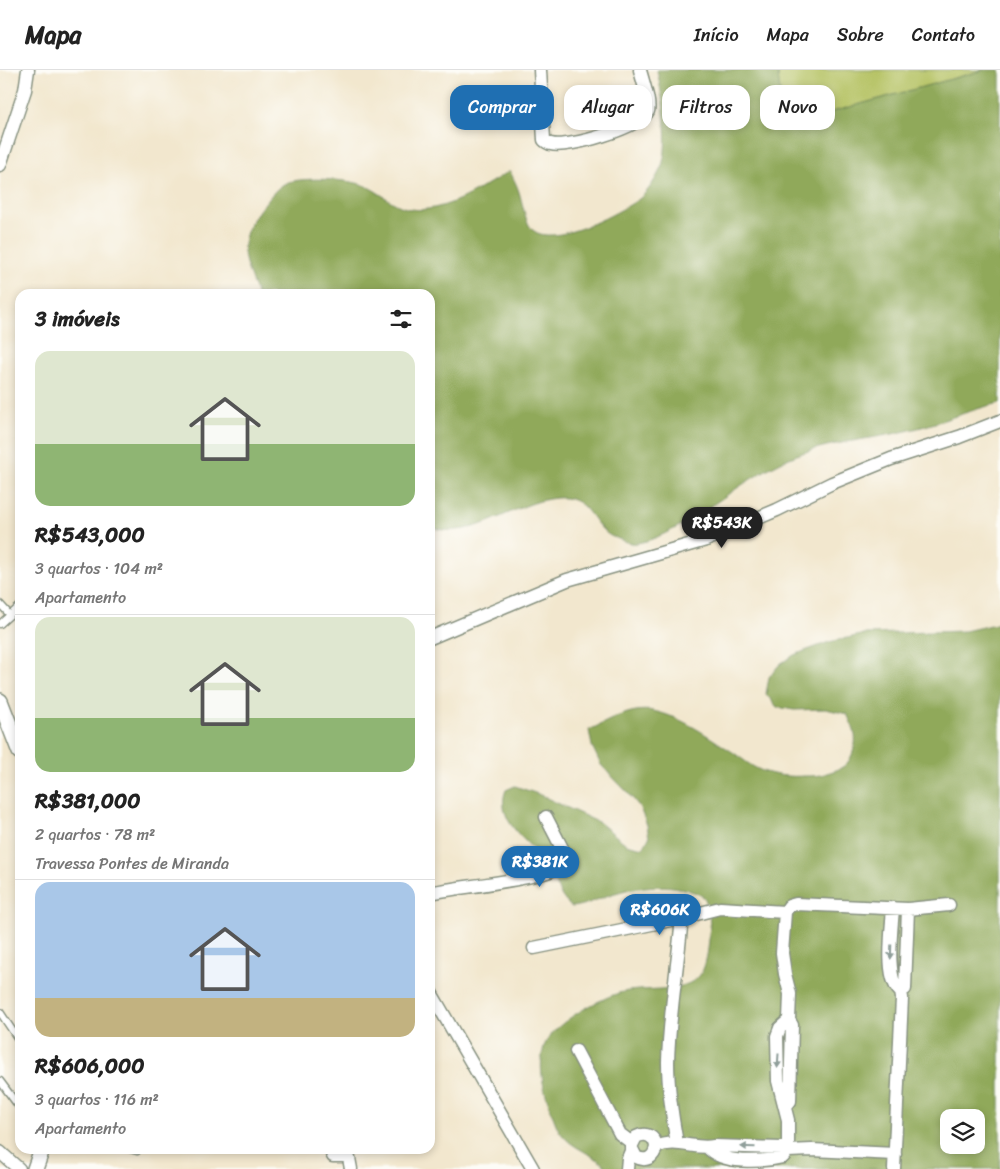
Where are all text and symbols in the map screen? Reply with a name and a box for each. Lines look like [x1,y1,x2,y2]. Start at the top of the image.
text: Mapa [25,14,81,56]
text: Início [694,19,739,51]
text: Mapa [767,19,809,51]
text: Sobre [837,19,884,51]
text: Contato [912,19,975,51]
chip: Comprar [450,85,554,130]
chip: Alugar [564,85,652,130]
chip: Filtros [662,85,750,130]
chip: Novo [760,85,835,130]
text: 3 imóveis [35,300,120,338]
icon: filters [387,305,415,333]
icon: home [180,384,270,474]
pin: R$543K [681,506,763,549]
text: R$543K [693,508,751,537]
text: R$543,000 [35,516,145,554]
text: 3 quartos · 104 m² [35,554,163,583]
text: Apartamento [35,583,126,612]
icon: home [180,649,270,739]
text: R$381,000 [35,782,141,820]
text: 2 quartos · 78 m² [35,820,155,849]
pin: R$381K [499,846,581,888]
text: R$381K [512,847,568,876]
text: Travessa Pontes de Miranda [35,849,229,878]
pin: R$606K [619,894,701,936]
text: R$606K [631,895,689,924]
icon: home [180,914,270,1004]
one-way arrow [887,944,895,960]
text: R$606,000 [35,1047,144,1085]
one-way arrow [773,1054,781,1070]
text: 3 quartos · 116 m² [35,1085,159,1114]
map controls [940,1109,985,1154]
button: layers [940,1109,985,1154]
text: Apartamento [35,1114,126,1143]
one-way arrow [740,1143,756,1151]

